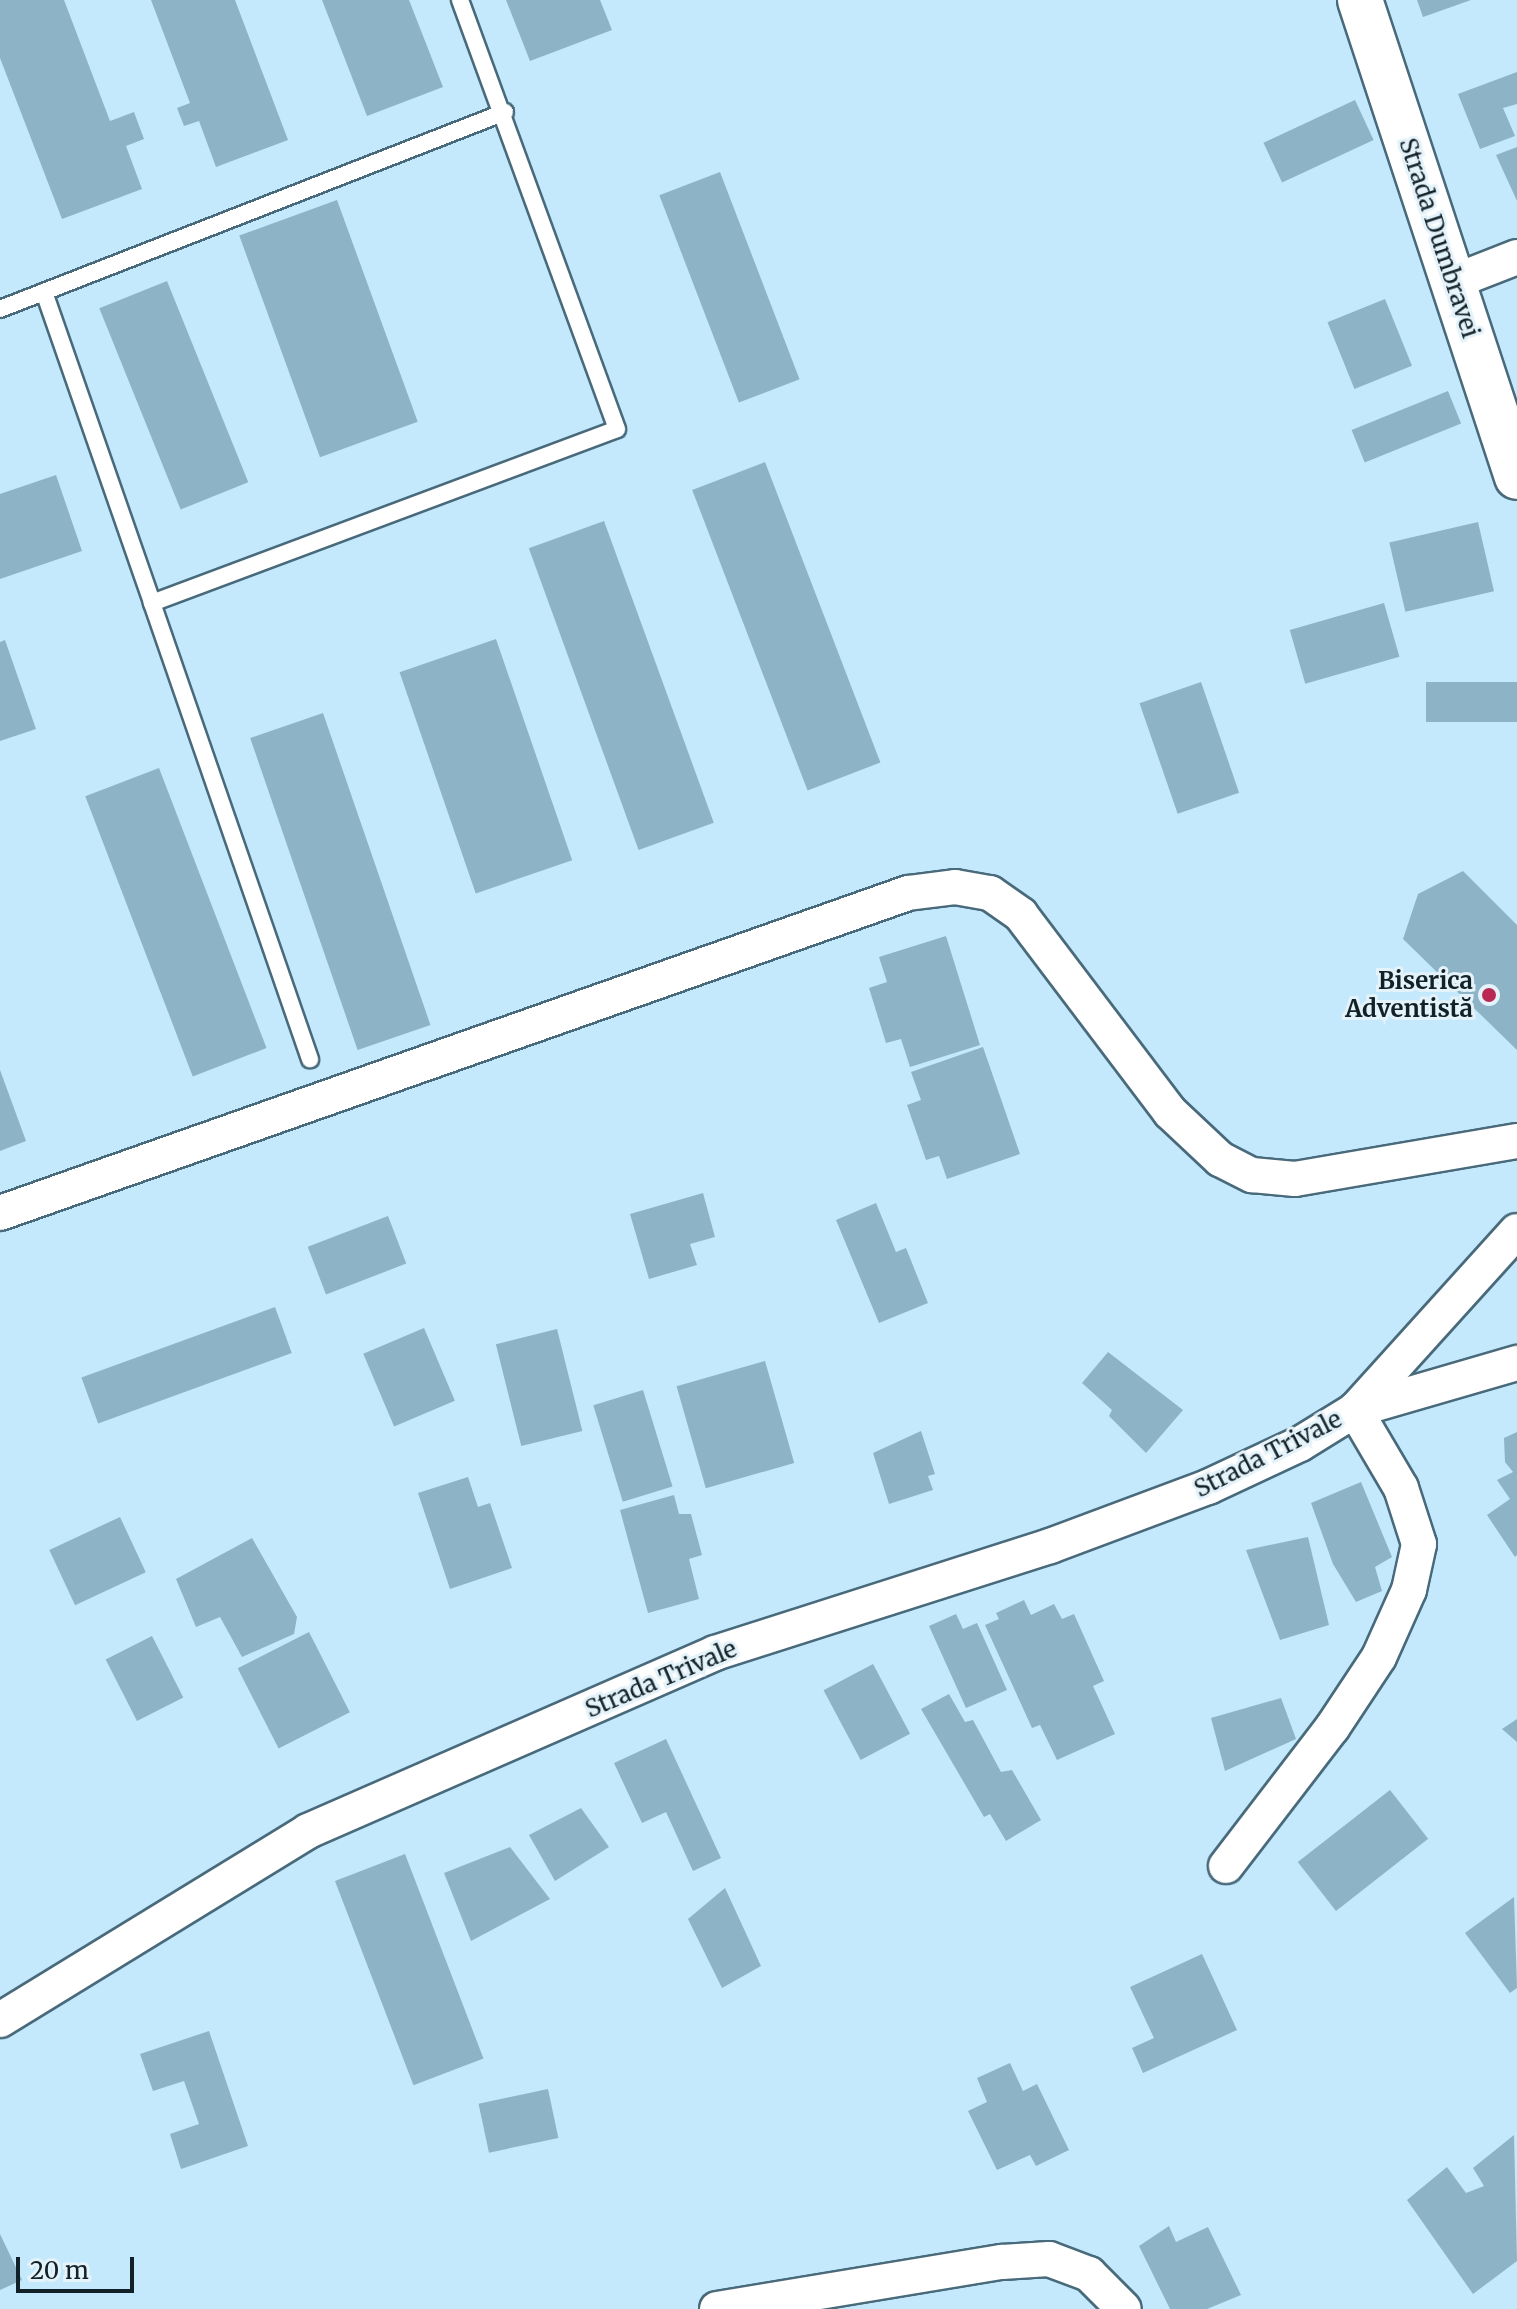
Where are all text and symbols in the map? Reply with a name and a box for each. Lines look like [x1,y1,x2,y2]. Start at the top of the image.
street label: Strada Dumbravei [1393,135,1485,341]
place label: Biserica Adventistă [1345,967,1473,1023]
marker: Biserica Adventistă [1480,986,1498,1004]
street label: Strada Trivale [1189,1404,1347,1504]
street label: Strada Trivale [581,1634,741,1724]
scale bar [20,2241,138,2291]
text: 20 m [30,2255,89,2286]

